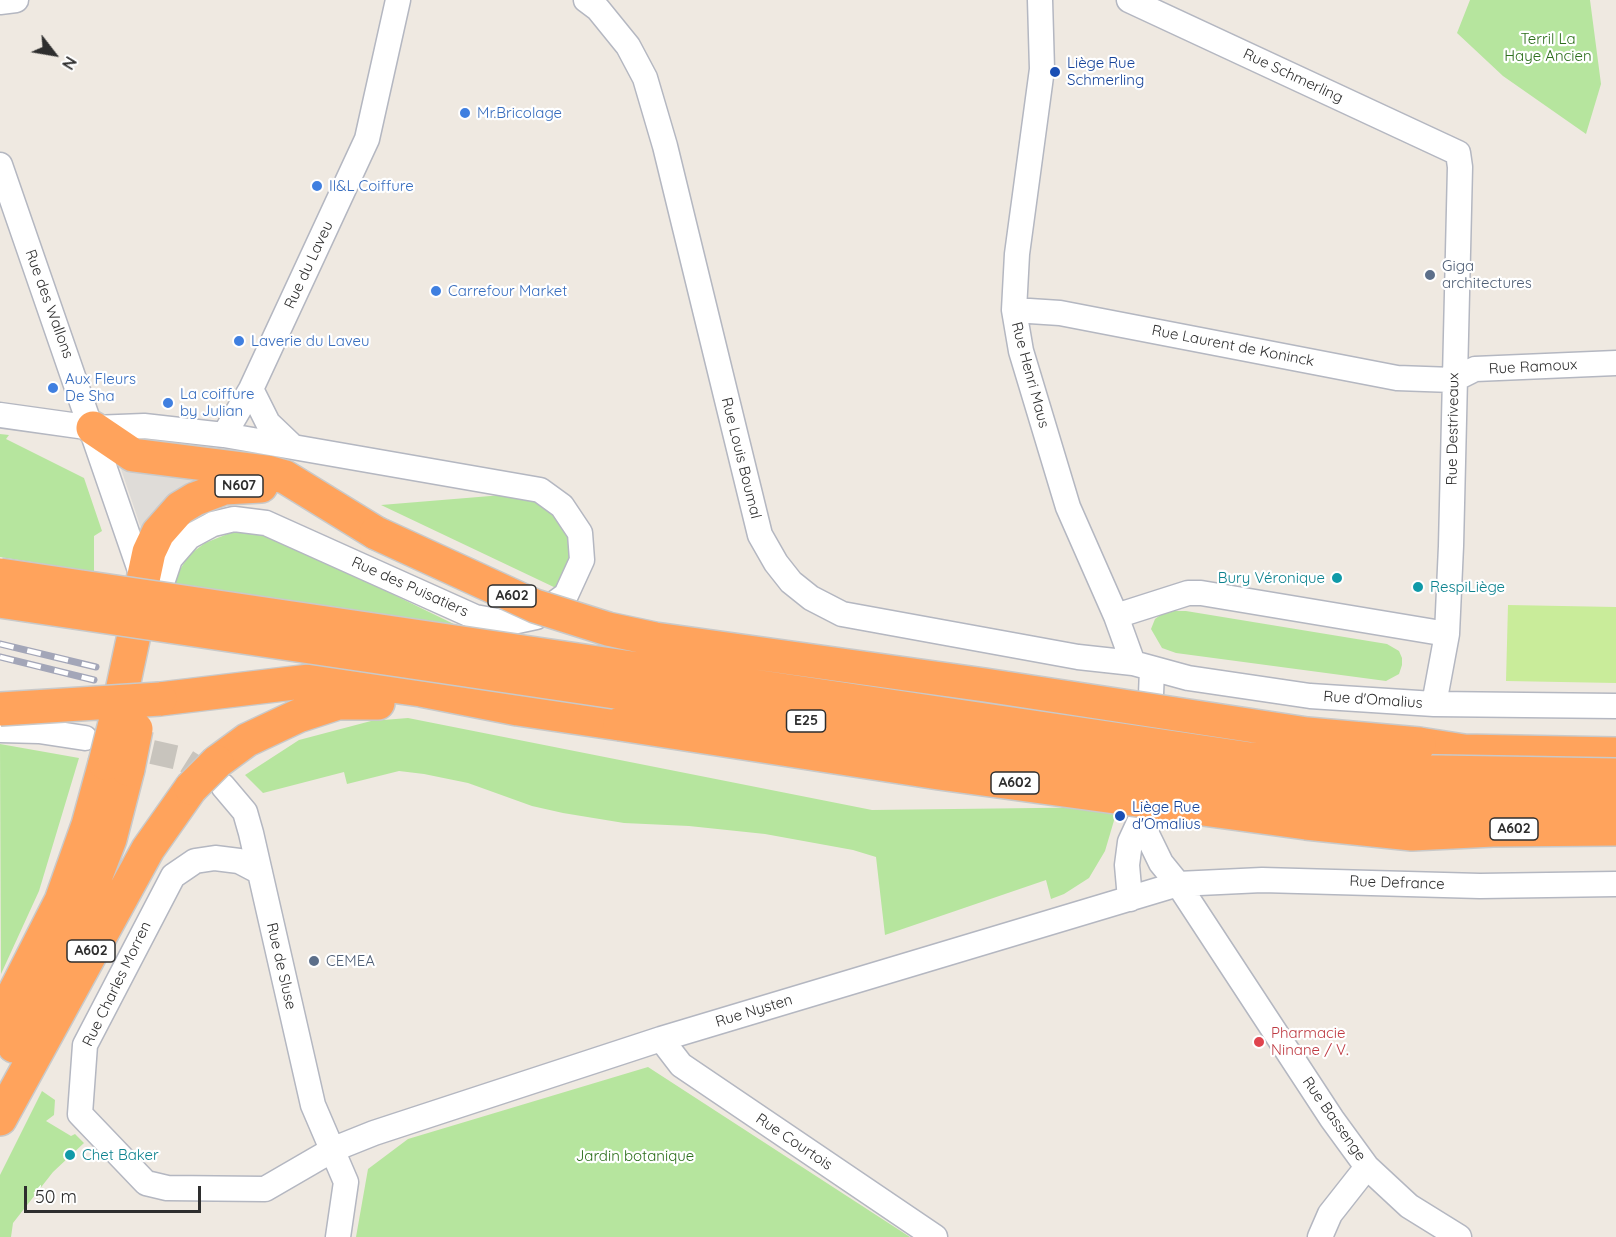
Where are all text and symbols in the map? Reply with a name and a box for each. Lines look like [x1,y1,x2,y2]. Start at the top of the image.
north arrow [24,24,84,84]
park label: Terril La Haye Ancien [1504,30,1592,65]
street label: Rue Schmerling [1240,45,1346,107]
text: N [58,53,81,73]
place label: Liège Rue Schmerling [1067,54,1144,89]
marker: Liège Rue Schmerling [1048,65,1062,79]
place label: Mr.Bricolage [477,104,562,122]
marker: Mr.Bricolage [458,106,472,120]
place label: Il&L Coiffure [329,177,414,195]
marker: Il&L Coiffure [310,179,324,193]
street label: Rue du Laveu [281,218,337,312]
street label: Rue des Wallons [21,247,77,361]
place label: Giga architectures [1442,257,1532,292]
marker: Giga architectures [1423,268,1437,282]
place label: Carrefour Market [448,282,567,300]
marker: Carrefour Market [429,284,443,298]
street label: Rue Henri Maus [1007,320,1053,430]
street label: Rue Laurent de Koninck [1150,321,1316,371]
place label: Laverie du Laveu [251,332,369,350]
marker: Laverie du Laveu [232,334,246,348]
street label: Rue Ramoux [1488,356,1578,378]
place label: Aux Fleurs De Sha [65,370,136,405]
street label: Rue Destriveaux [1443,373,1463,485]
marker: Aux Fleurs De Sha [46,381,60,395]
place label: La coiffure by Julian [180,385,254,420]
street label: Rue Louis Boumal [717,395,765,521]
marker: La coiffure by Julian [161,396,175,410]
road number: N607 [215,475,263,497]
street label: Rue des Puisatiers [349,553,471,621]
place label: Bury Véronique [1218,569,1325,587]
marker: Bury Véronique [1330,571,1344,585]
place label: RespiLiège [1430,578,1505,596]
marker: RespiLiège [1411,580,1425,594]
road number: A602 [488,585,536,607]
street label: Rue d'Omalius [1323,688,1423,712]
road number: E25 [786,710,826,732]
road number: A602 [991,772,1039,794]
place label: Liège Rue d'Omalius [1132,798,1200,833]
marker: Liège Rue d'Omalius [1113,809,1127,823]
road number: A602 [1490,818,1538,840]
street label: Rue Defrance [1349,872,1445,894]
street label: Rue Charles Morren [79,919,155,1049]
street label: Rue de Sluse [262,921,300,1011]
road number: A602 [67,940,115,962]
place label: CEMEA [326,952,375,970]
marker: CEMEA [307,954,321,968]
street label: Rue Nysten [713,991,795,1031]
place label: Pharmacie Ninane / V. [1271,1024,1349,1059]
marker: Pharmacie Ninane / V. [1252,1035,1266,1049]
street label: Rue Bassenge [1298,1073,1370,1165]
street label: Rue Courtois [752,1110,836,1174]
place label: Chet Baker [82,1146,159,1164]
park label: Jardin botanique [576,1147,694,1165]
marker: Chet Baker [63,1148,77,1162]
scale bar [27,1174,204,1212]
text: 50 m [35,1185,77,1208]

